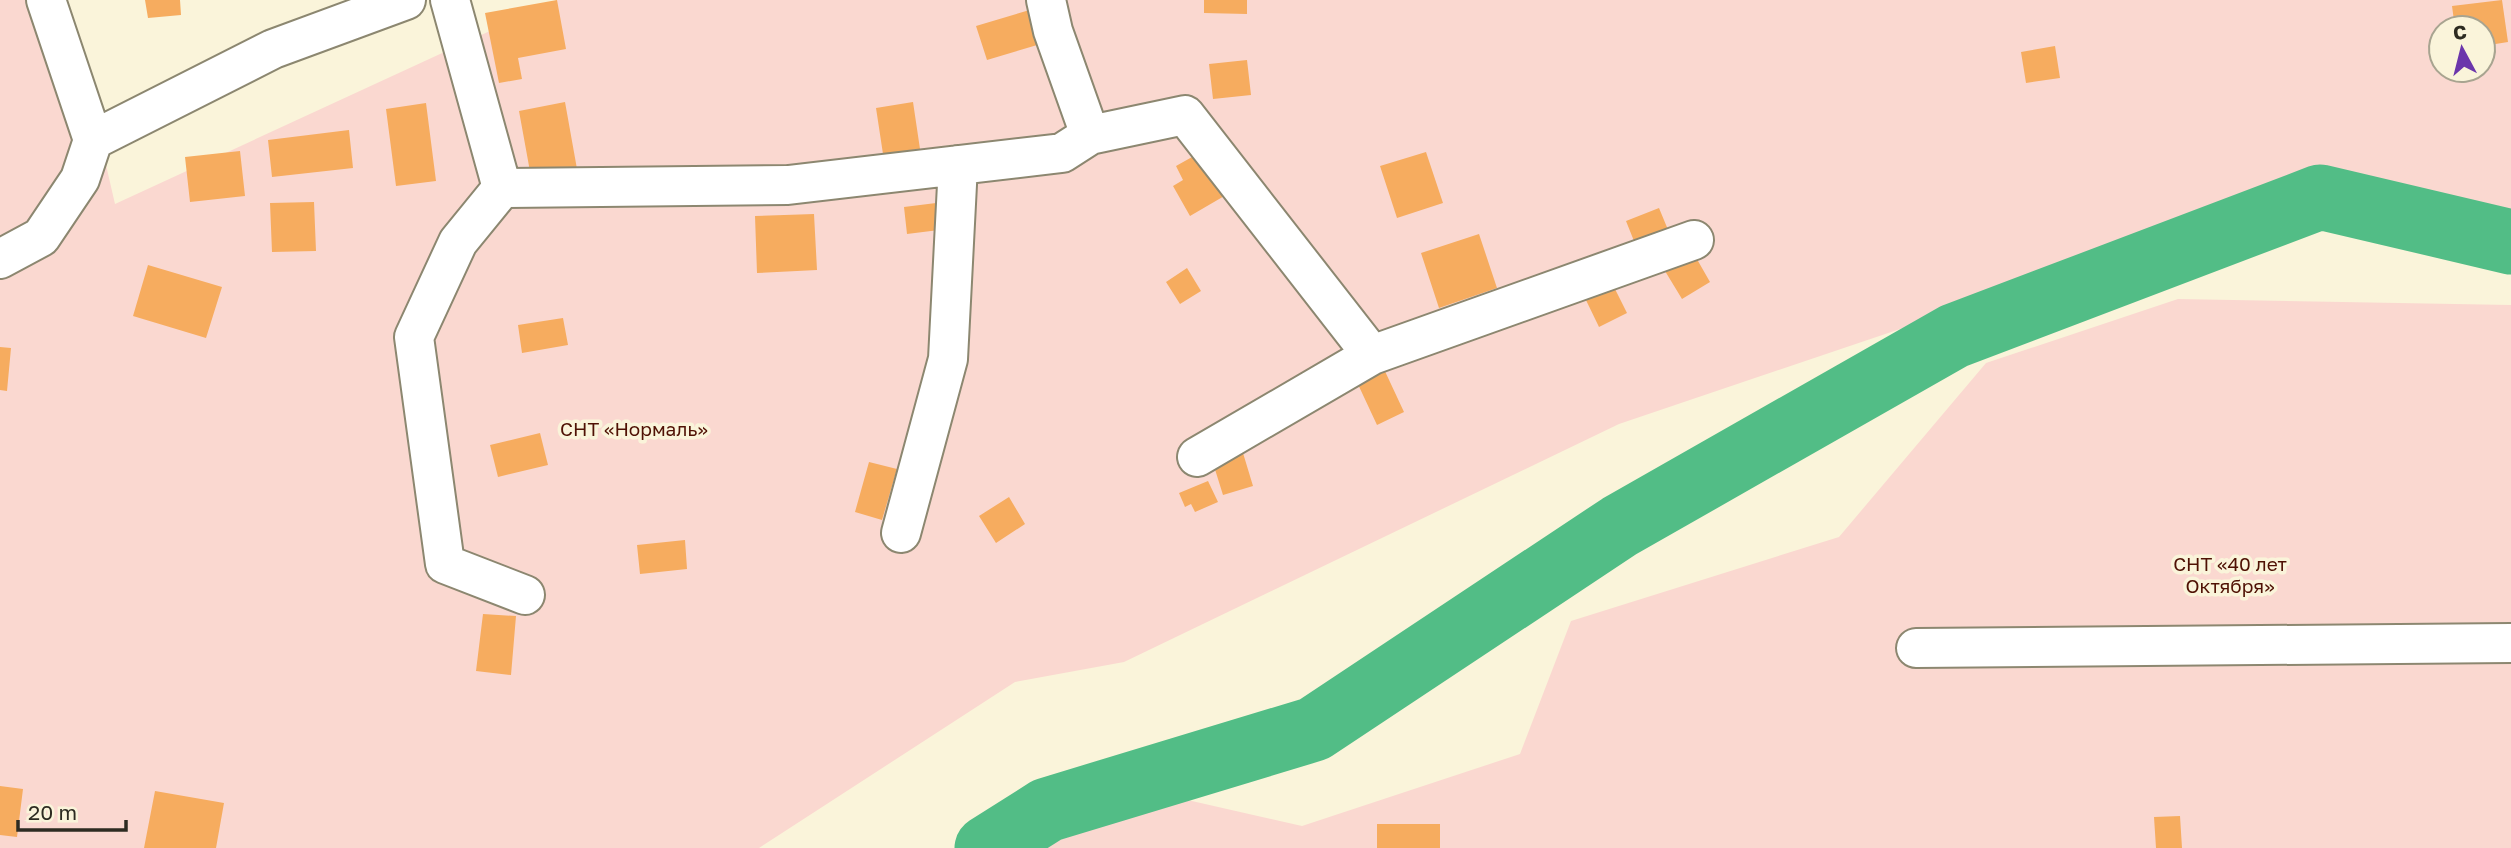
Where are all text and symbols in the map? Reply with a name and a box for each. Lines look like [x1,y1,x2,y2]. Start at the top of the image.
north arrow [2427,14,2497,84]
text: С [2452,19,2468,44]
park label: СНТ «Нормаль» [560,417,708,440]
park label: СНТ «40 лет Октября» [2173,552,2287,597]
scale bar [18,788,126,832]
text: 20 m [28,799,77,825]

